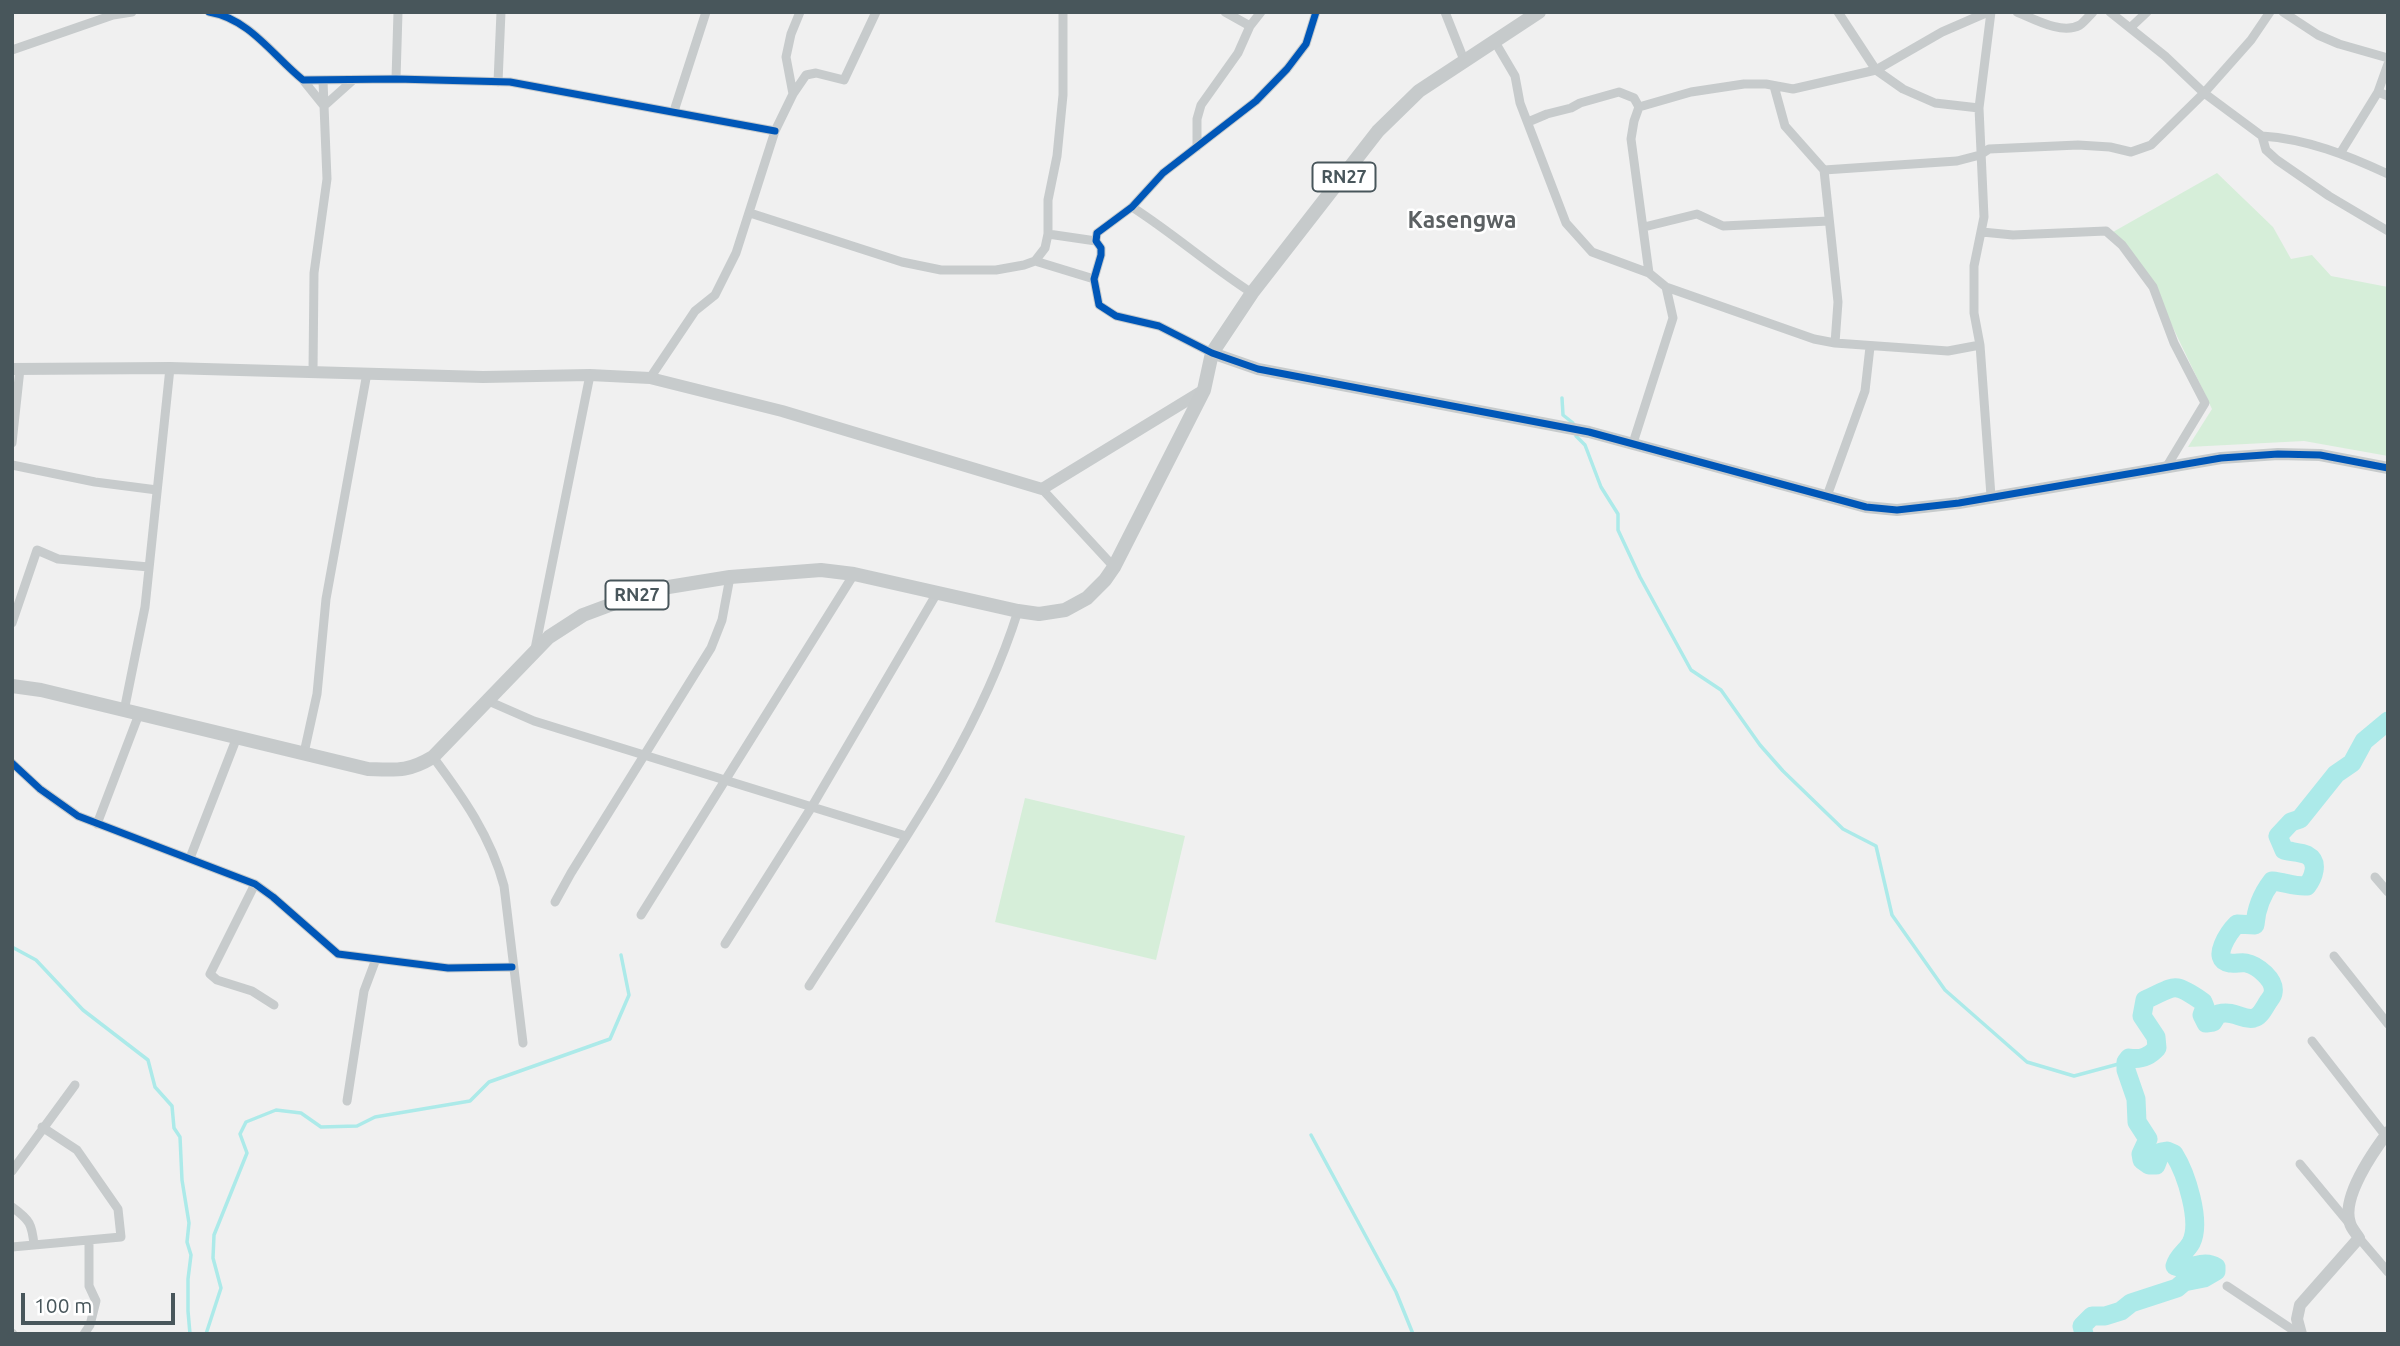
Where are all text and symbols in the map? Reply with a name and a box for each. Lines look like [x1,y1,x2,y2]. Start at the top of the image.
road number: RN27 [1312,162,1376,192]
district label: Kasengwa [1408,206,1516,234]
road number: RN27 [606,580,668,610]
scale bar [24,1280,178,1324]
text: 100 m [34,1293,92,1317]

